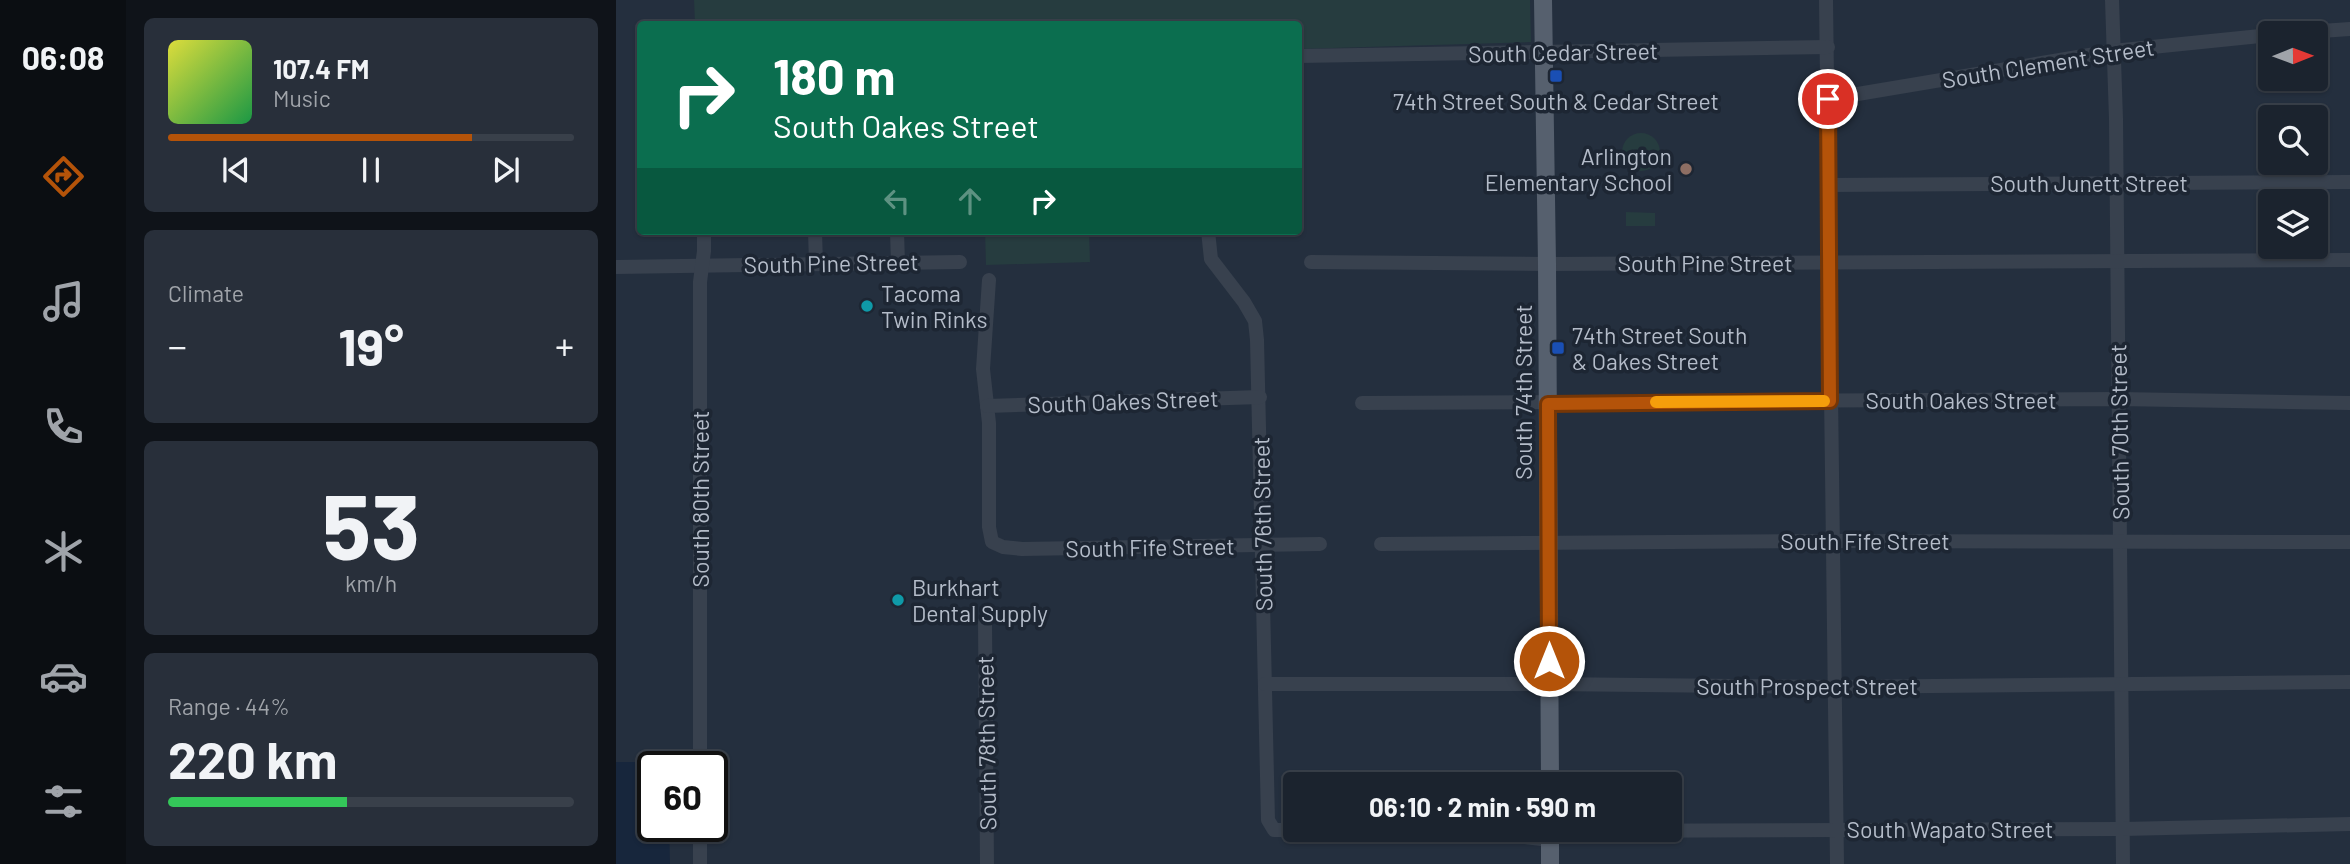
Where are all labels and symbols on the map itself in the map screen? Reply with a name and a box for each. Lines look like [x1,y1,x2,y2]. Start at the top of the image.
north arrow [2258,21,2328,91]
street label: South Clement Street [1940,32,2156,94]
street label: South Cedar Street [1468,36,1658,68]
marker: 74th Street South & Cedar Street [1548,68,1564,84]
pin [1798,69,1858,129]
place label: 74th Street South & Cedar Street [1393,87,1719,115]
place label: Arlington Elementary School [1485,142,1672,196]
marker: Arlington Elementary School [1678,161,1694,177]
street label: South Junett Street [1990,169,2188,197]
street label: South Pine Street [743,247,919,279]
street label: South Pine Street [1617,249,1793,277]
place label: Tacoma Twin Rinks [881,279,988,333]
marker: Tacoma Twin Rinks [859,298,875,314]
street label: South 74th Street [1509,304,1537,480]
place label: 74th Street South & Oakes Street [1572,321,1747,375]
marker: 74th Street South & Oakes Street [1550,340,1566,356]
street label: South 70th Street [2103,344,2135,520]
street label: South Oakes Street [1027,384,1219,418]
street label: South Oakes Street [1865,386,2057,414]
street label: South 80th Street [686,411,714,587]
street label: South 76th Street [1246,436,1278,612]
street label: South Fife Street [1780,527,1950,555]
street label: South Fife Street [1065,532,1235,562]
place label: Burkhart Dental Supply [912,573,1048,627]
marker: Burkhart Dental Supply [890,592,906,608]
position arrow [1512,624,1586,698]
street label: South 78th Street [970,655,1002,831]
street label: South Prospect Street [1696,672,1918,700]
speed limit sign: 60 [637,751,728,842]
street label: South Wapato Street [1847,815,2053,843]

